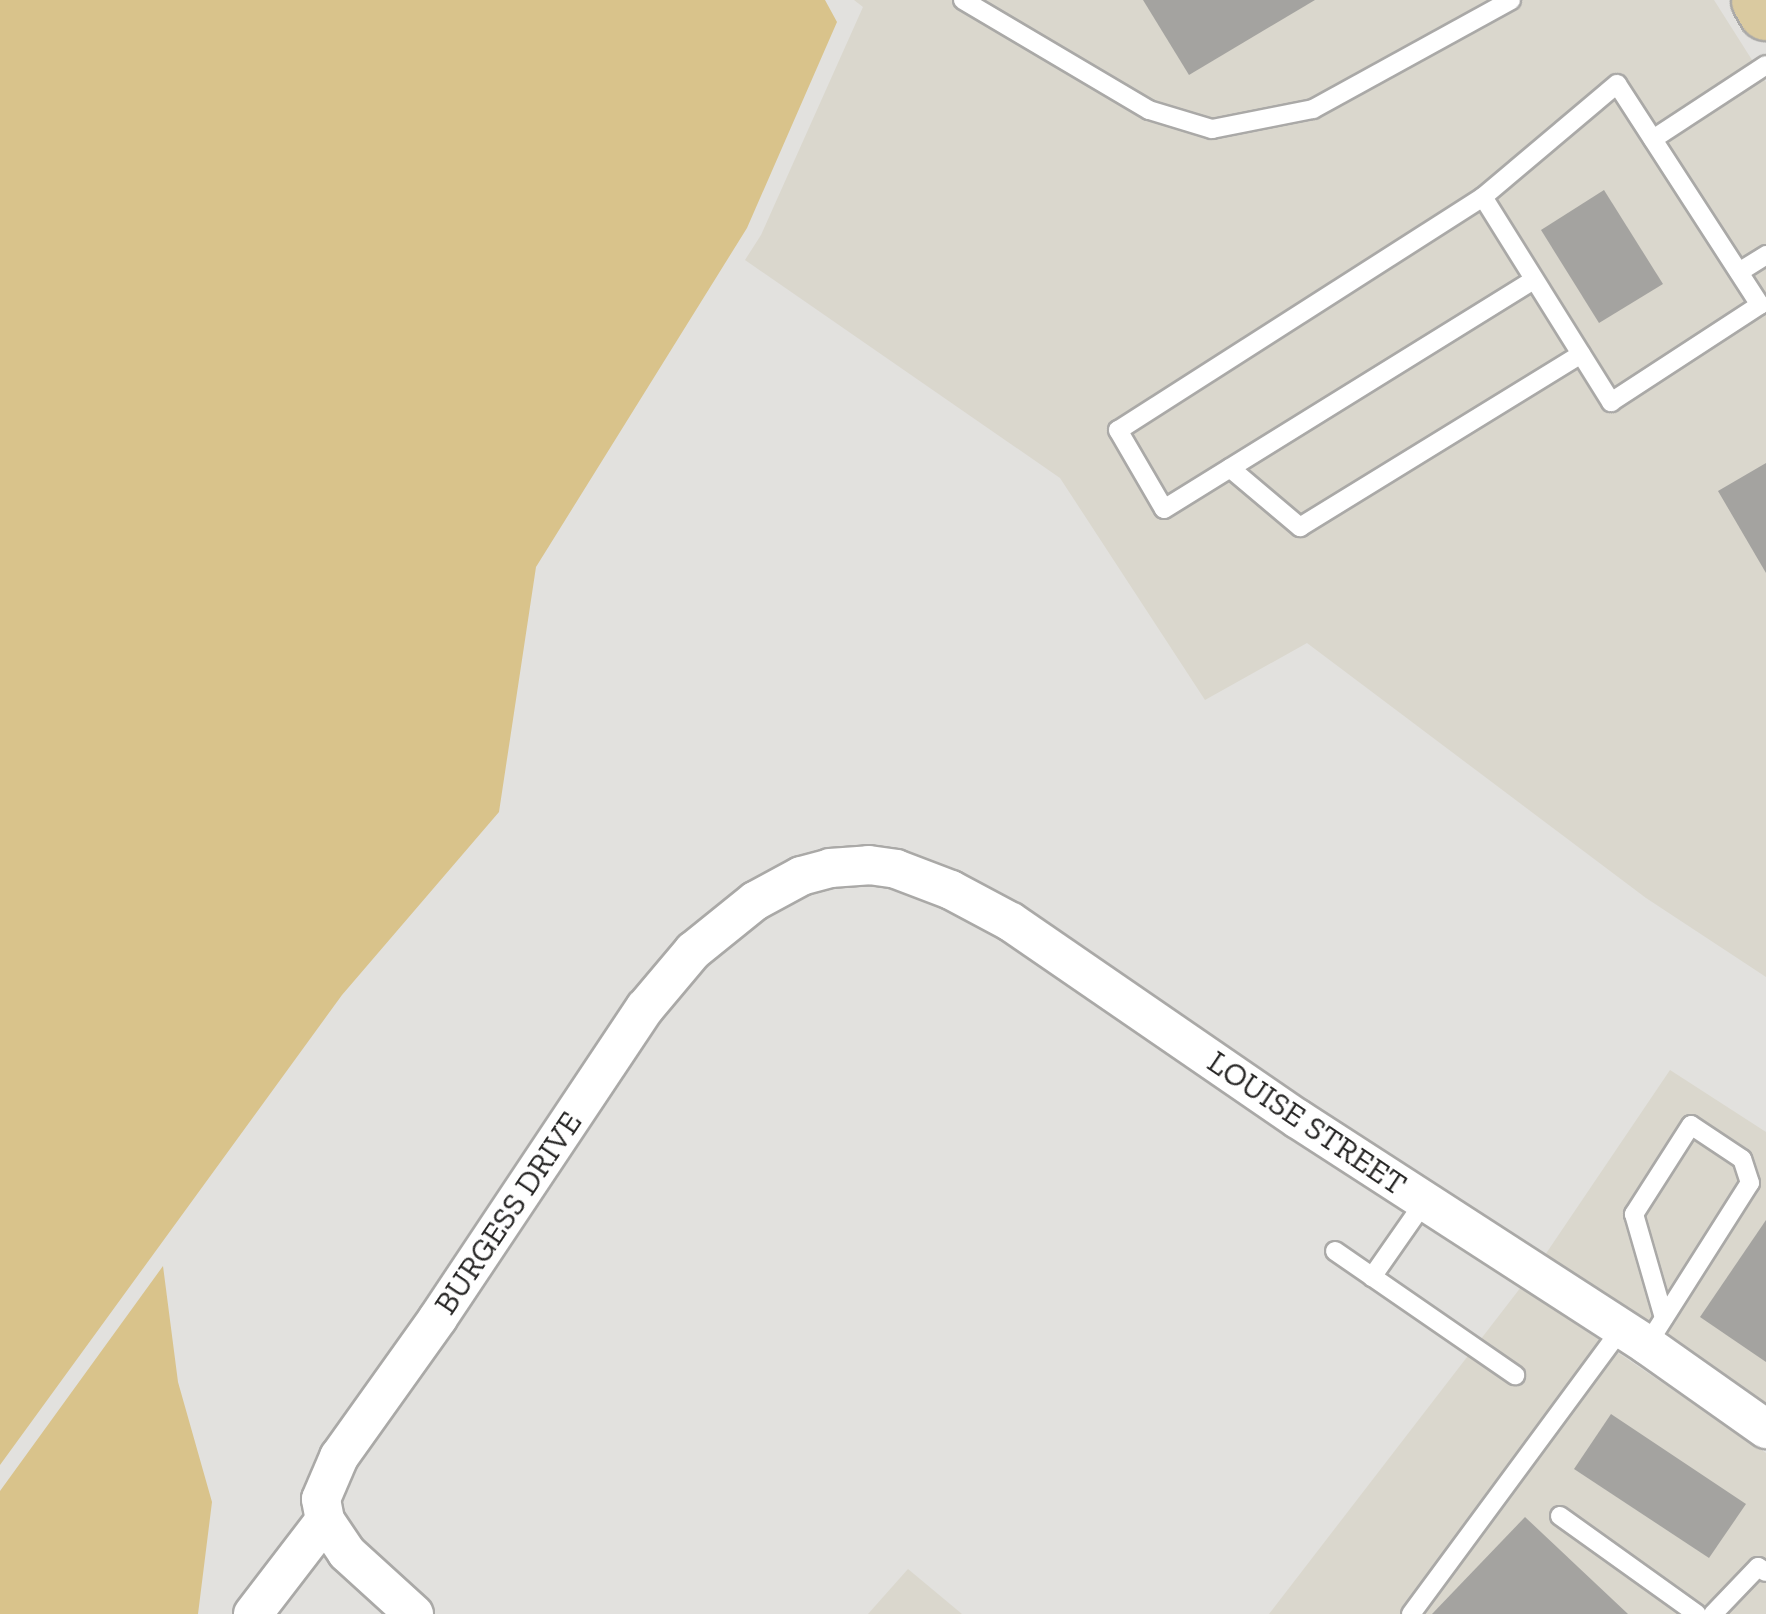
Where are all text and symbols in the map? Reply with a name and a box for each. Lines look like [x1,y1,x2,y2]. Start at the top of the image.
street label: LOUISE STREET [1201,1042,1413,1204]
street label: BURGESS DRIVE [426,1105,590,1321]

